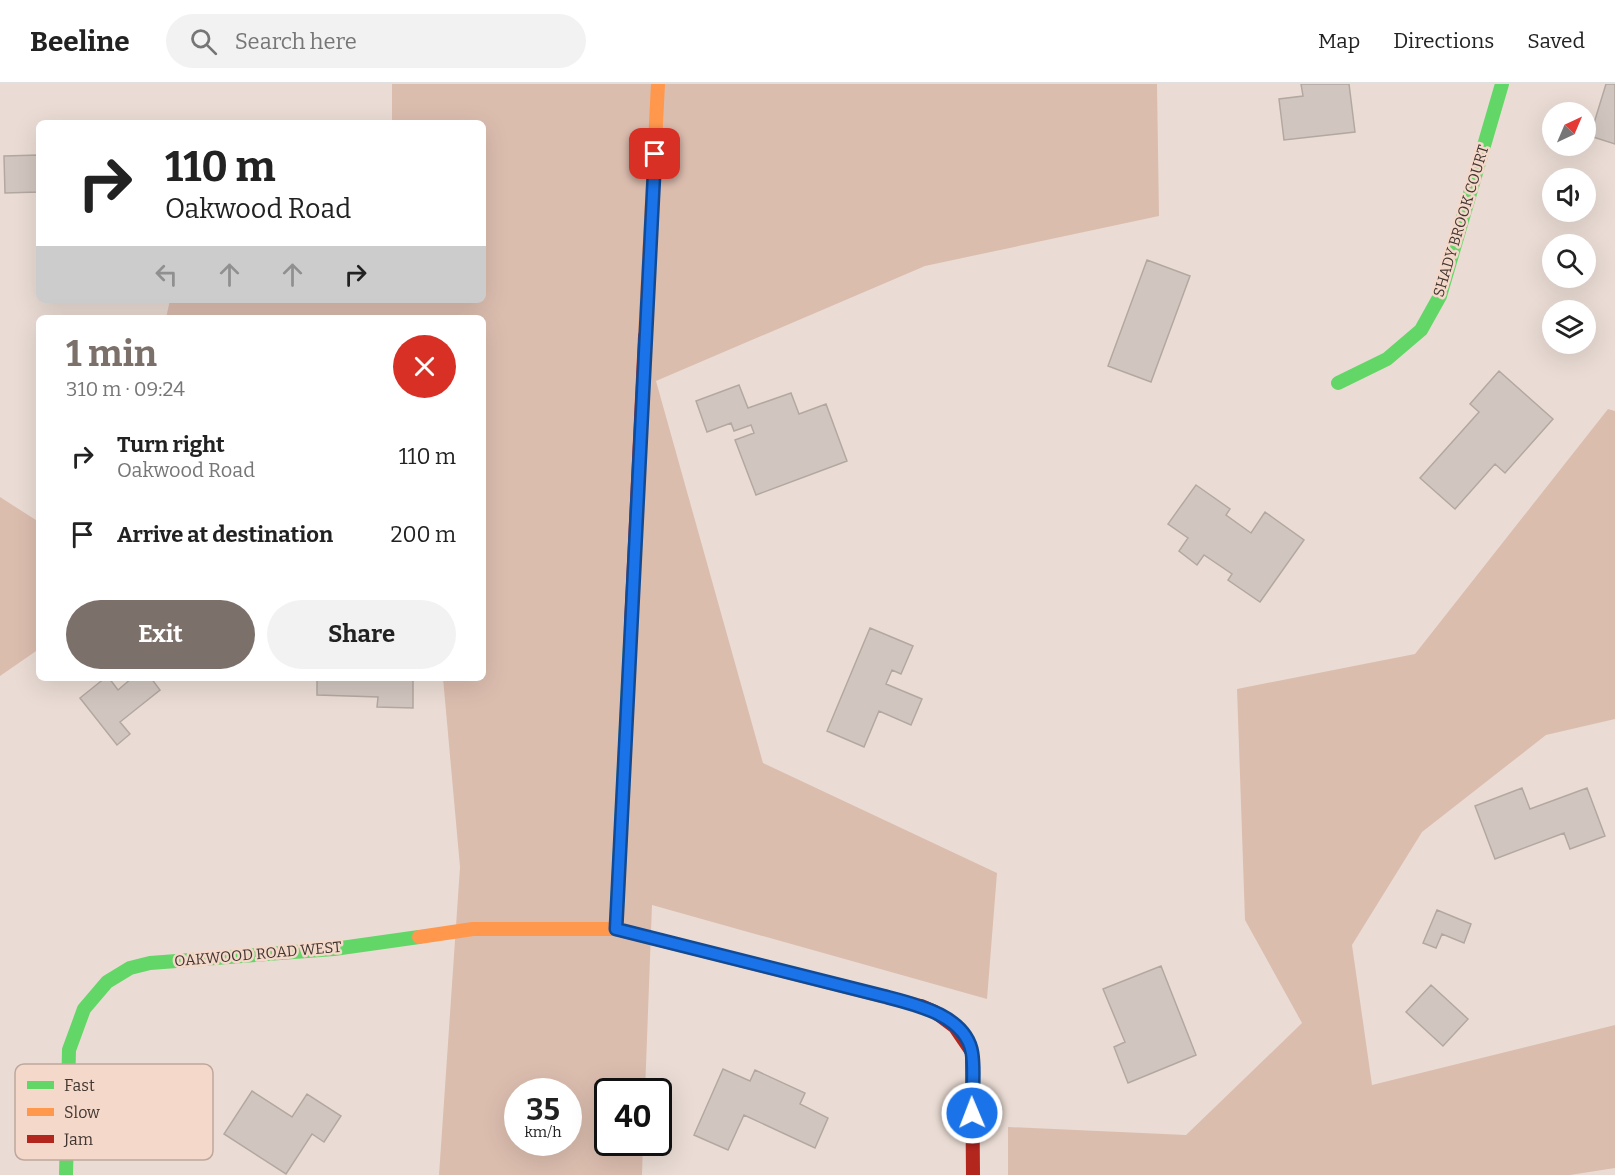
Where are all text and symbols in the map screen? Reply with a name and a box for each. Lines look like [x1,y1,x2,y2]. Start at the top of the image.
search box [166,14,586,68]
text: Beeline [30,25,130,58]
icon: search [187,25,220,58]
text: Search here [235,28,357,55]
text: Map [1318,28,1360,54]
text: Directions [1393,28,1494,54]
text: Saved [1527,28,1585,54]
north arrow [1542,102,1596,156]
map controls [1542,102,1596,354]
pin [629,128,680,179]
icon: arrive [638,137,671,170]
text: 110 m [165,142,276,192]
street label: SHADY BROOK COURT [1429,143,1493,299]
icon: right [66,144,144,222]
button: sound [1542,168,1596,222]
text: Oakwood Road [165,193,351,225]
button: search [1542,234,1596,288]
icon: left [150,258,183,291]
icon: ahead [213,258,246,291]
icon: ahead [276,258,309,291]
icon: right [339,258,372,291]
button: layers [1542,300,1596,354]
text: 1 min [66,332,157,376]
button: close [393,335,456,398]
text: 310 m · 09:24 [66,377,185,401]
text: Turn right [117,431,225,458]
icon: right [66,440,99,473]
text: 110 m [399,443,456,470]
text: Oakwood Road [117,458,255,482]
icon: arrive [66,518,99,551]
text: Arrive at destination [117,521,333,548]
text: 200 m [390,521,456,548]
button: Exit [66,600,255,669]
button: Share [267,600,456,669]
street label: OAKWOOD ROAD WEST [174,938,343,970]
legend [15,1064,213,1160]
text: Fast [64,1076,95,1095]
speed limit sign: 40 [594,1078,672,1156]
position arrow [940,1081,1004,1145]
text: 35 [526,1092,560,1128]
text: Slow [64,1103,100,1122]
text: km/h [524,1123,562,1141]
text: Jam [63,1130,93,1149]

